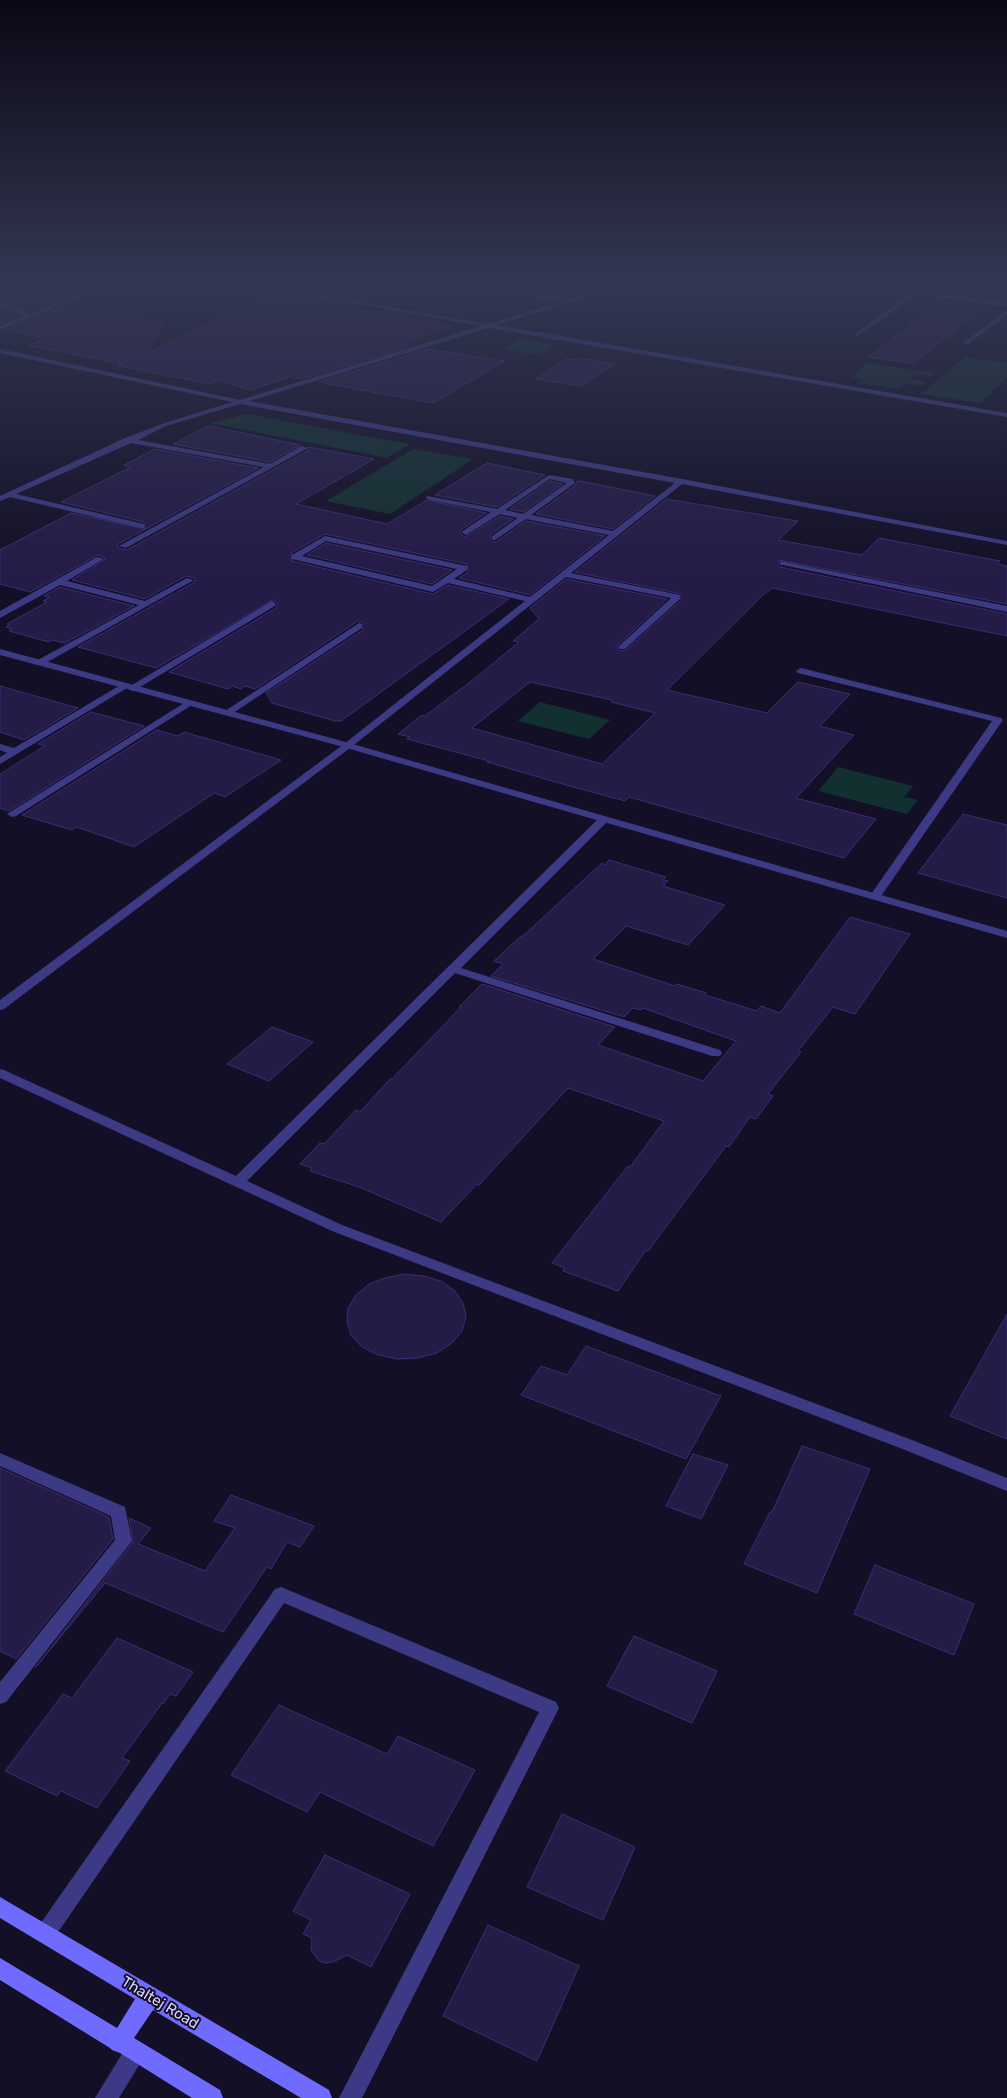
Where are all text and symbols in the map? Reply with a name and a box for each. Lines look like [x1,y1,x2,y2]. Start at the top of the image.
street label: Thaltej Road [118,1973,202,2033]

